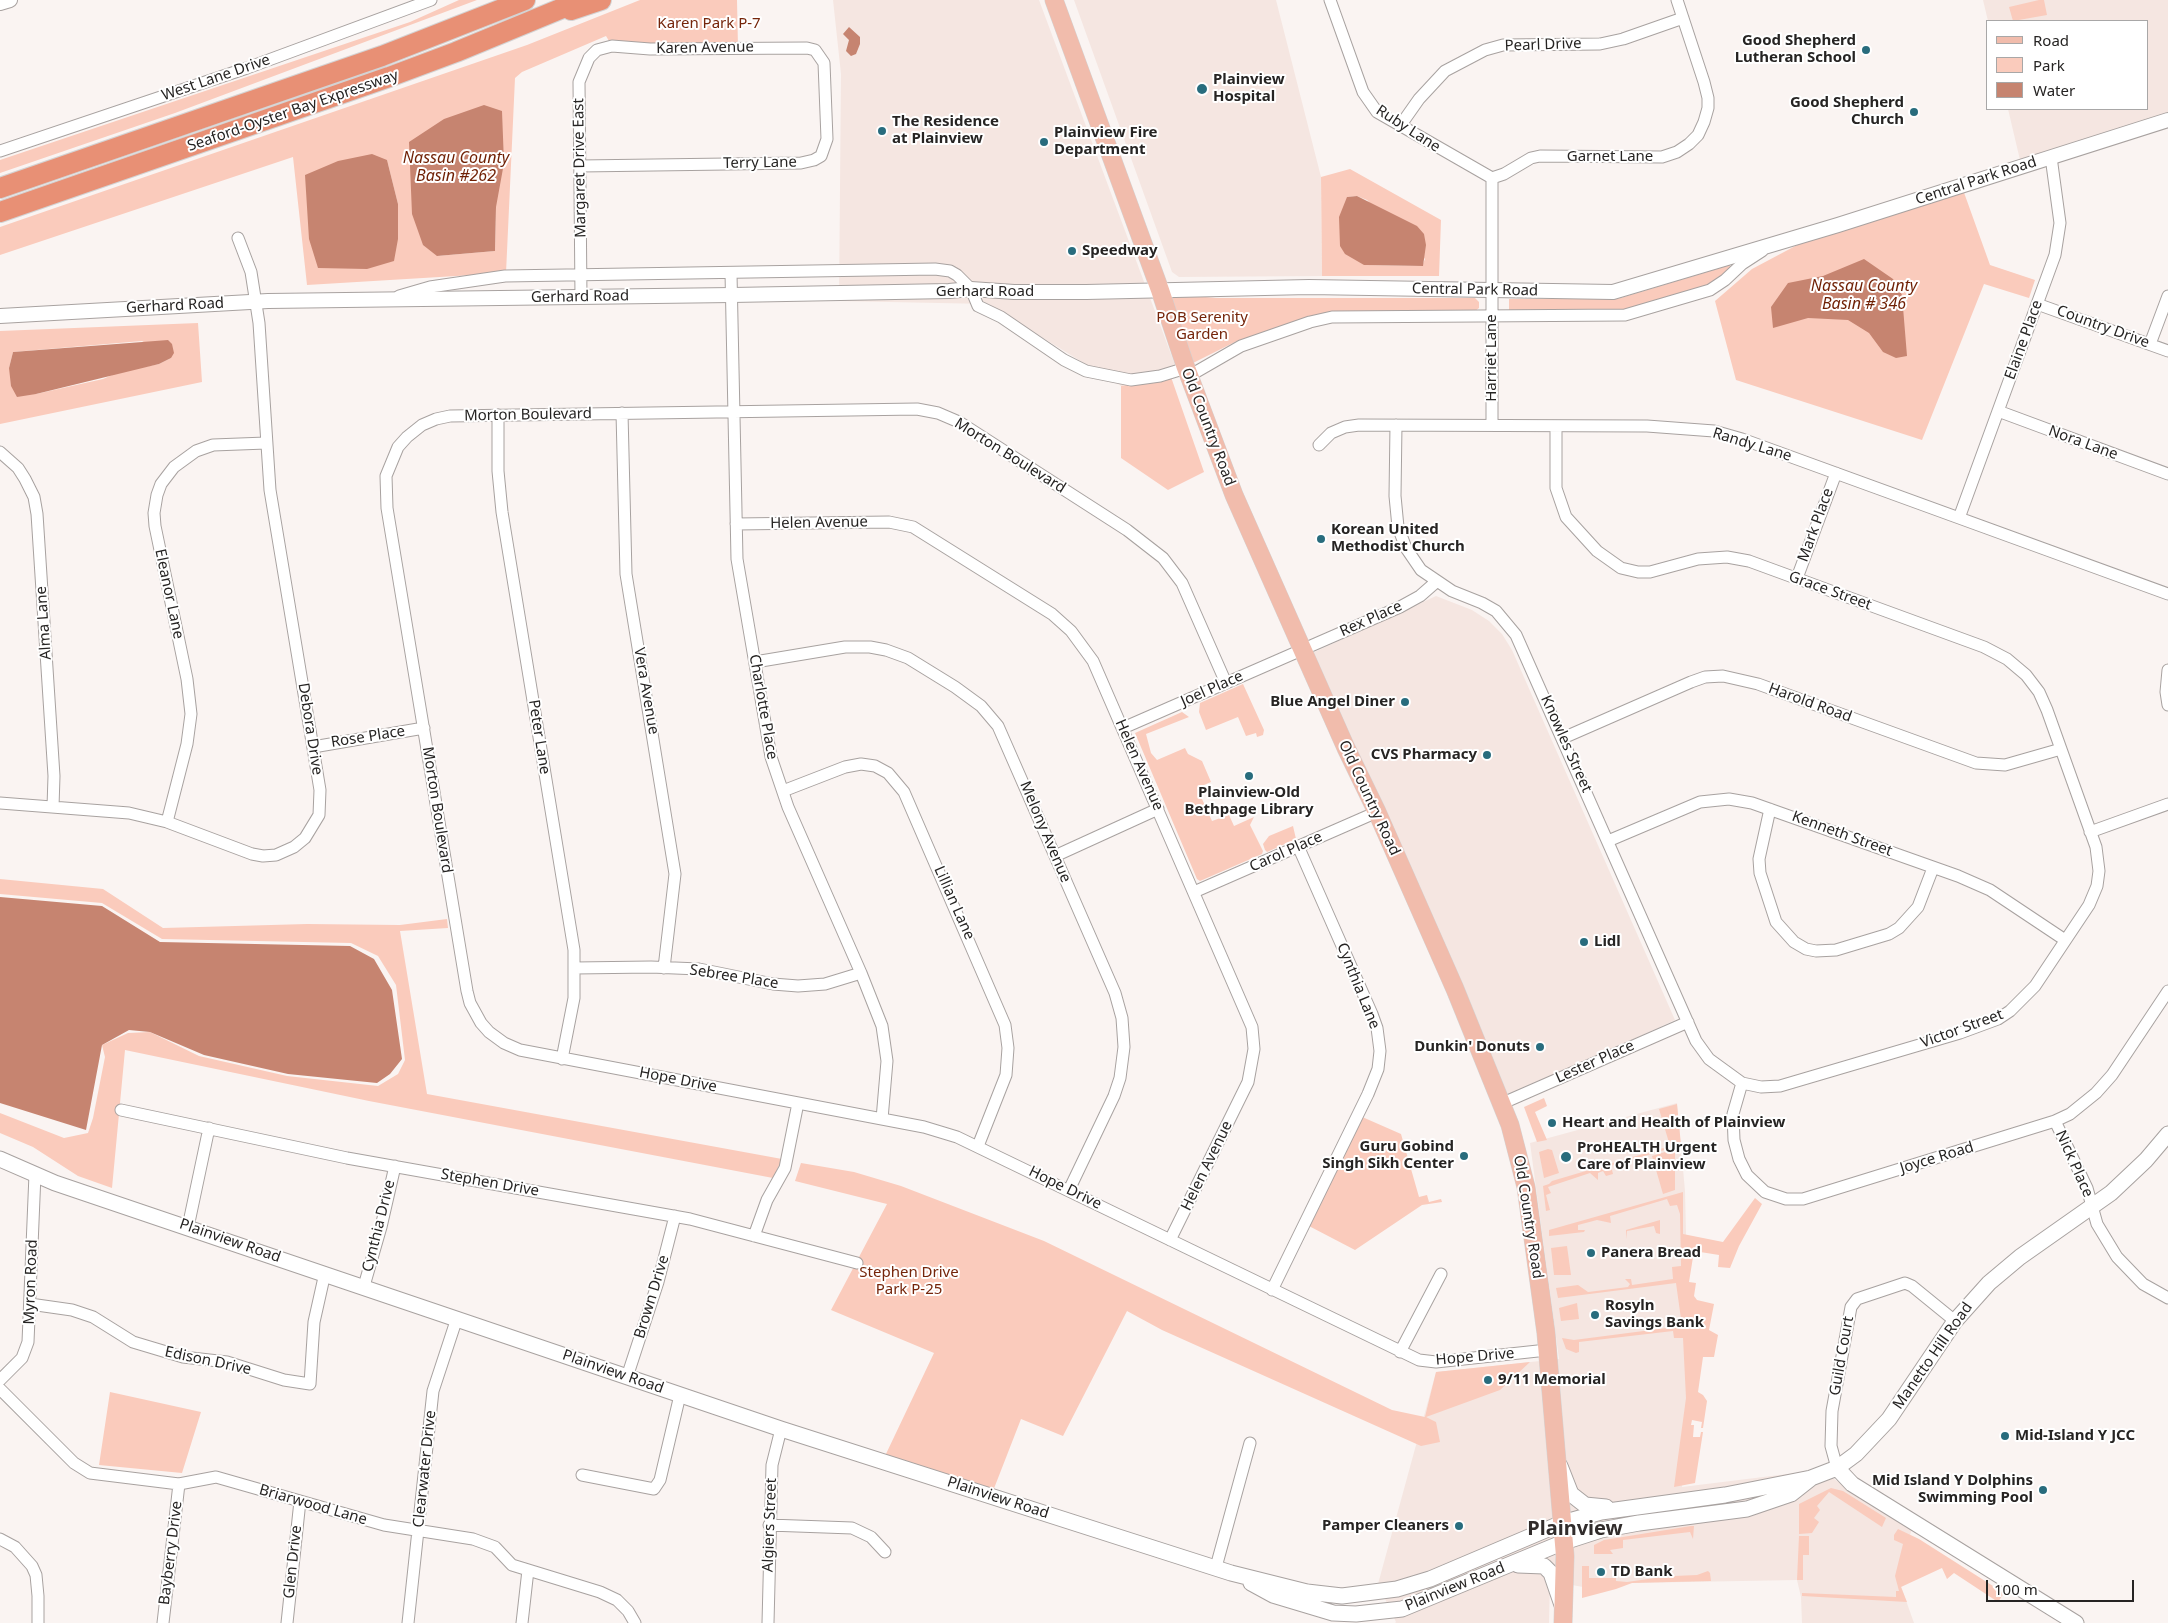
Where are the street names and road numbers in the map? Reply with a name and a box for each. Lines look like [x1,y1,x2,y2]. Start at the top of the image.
street label: Pearl Drive [1504,35,1582,55]
street label: Karen Avenue [656,38,754,58]
street label: West Lane Drive [159,51,273,105]
street label: Seaford-Oyster Bay Expressway [185,66,401,156]
street label: Margaret Drive East [570,98,590,238]
street label: Ruby Lane [1372,102,1444,156]
street label: Garnet Lane [1567,148,1653,166]
street label: Terry Lane [723,153,797,173]
street label: Central Park Road [1913,153,2039,209]
street label: Central Park Road [1412,280,1538,300]
street label: Gerhard Road [936,283,1034,301]
street label: Gerhard Road [531,287,629,307]
street label: Gerhard Road [125,294,225,318]
street label: Elaine Place [2001,298,2047,382]
street label: Country Drive [2054,302,2152,352]
street label: Harriet Lane [1483,314,1501,402]
street label: Old Country Road [1177,365,1239,489]
street label: Morton Boulevard [464,405,592,425]
street label: Morton Boulevard [951,415,1069,497]
street label: Nora Lane [2046,422,2120,464]
street label: Randy Lane [1710,424,1794,466]
street label: Mark Place [1794,486,1838,564]
street label: Helen Avenue [770,513,868,533]
street label: Eleanor Lane [151,547,187,641]
street label: Grace Street [1786,568,1874,614]
street label: Alma Lane [32,586,56,660]
street label: Rex Place [1337,597,1405,641]
street label: Vera Avenue [629,646,663,736]
street label: Charlotte Place [745,653,781,761]
street label: Joel Place [1178,667,1246,711]
street label: Harold Road [1766,680,1854,726]
street label: Debora Drive [294,682,326,776]
street label: Knowles Street [1537,693,1595,795]
street label: Peter Lane [524,698,554,776]
street label: Helen Avenue [1111,717,1167,813]
street label: Rose Place [330,722,406,752]
street label: Old Country Road [1334,738,1404,858]
street label: Morton Boulevard [418,745,456,875]
street label: Melony Avenue [1016,779,1074,885]
street label: Kenneth Street [1789,808,1895,860]
street label: Carol Place [1247,828,1325,876]
street label: Lillian Lane [930,863,978,943]
street label: Cynthia Lane [1333,940,1383,1032]
street label: Sebree Place [688,961,780,993]
street label: Victor Street [1918,1006,2006,1052]
street label: Lester Place [1553,1037,1637,1087]
street label: Hope Drive [638,1064,718,1096]
street label: Helen Avenue [1177,1118,1237,1214]
street label: Nick Place [2051,1128,2097,1200]
street label: Joyce Road [1898,1138,1976,1178]
street label: Old Country Road [1509,1154,1547,1280]
street label: Hope Drive [1026,1163,1104,1213]
street label: Stephen Drive [440,1166,540,1200]
street label: Cynthia Drive [359,1178,399,1274]
street label: Plainview Road [177,1215,283,1267]
street label: Myron Road [21,1239,41,1325]
street label: Brown Drive [631,1253,673,1341]
street label: Manetto Hill Road [1889,1299,1977,1413]
street label: Guild Court [1826,1315,1858,1397]
street label: Edison Drive [163,1343,253,1379]
street label: Hope Drive [1435,1345,1515,1369]
street label: Plainview Road [560,1346,666,1398]
street label: Clearwater Drive [410,1410,440,1528]
street label: Plainview Road [945,1473,1051,1523]
street label: Algiers Street [759,1478,781,1572]
street label: Briarwood Lane [257,1481,369,1529]
street label: Bayberry Drive [156,1500,186,1606]
street label: Glen Drive [280,1525,306,1599]
street label: Plainview Road [1403,1559,1507,1615]

